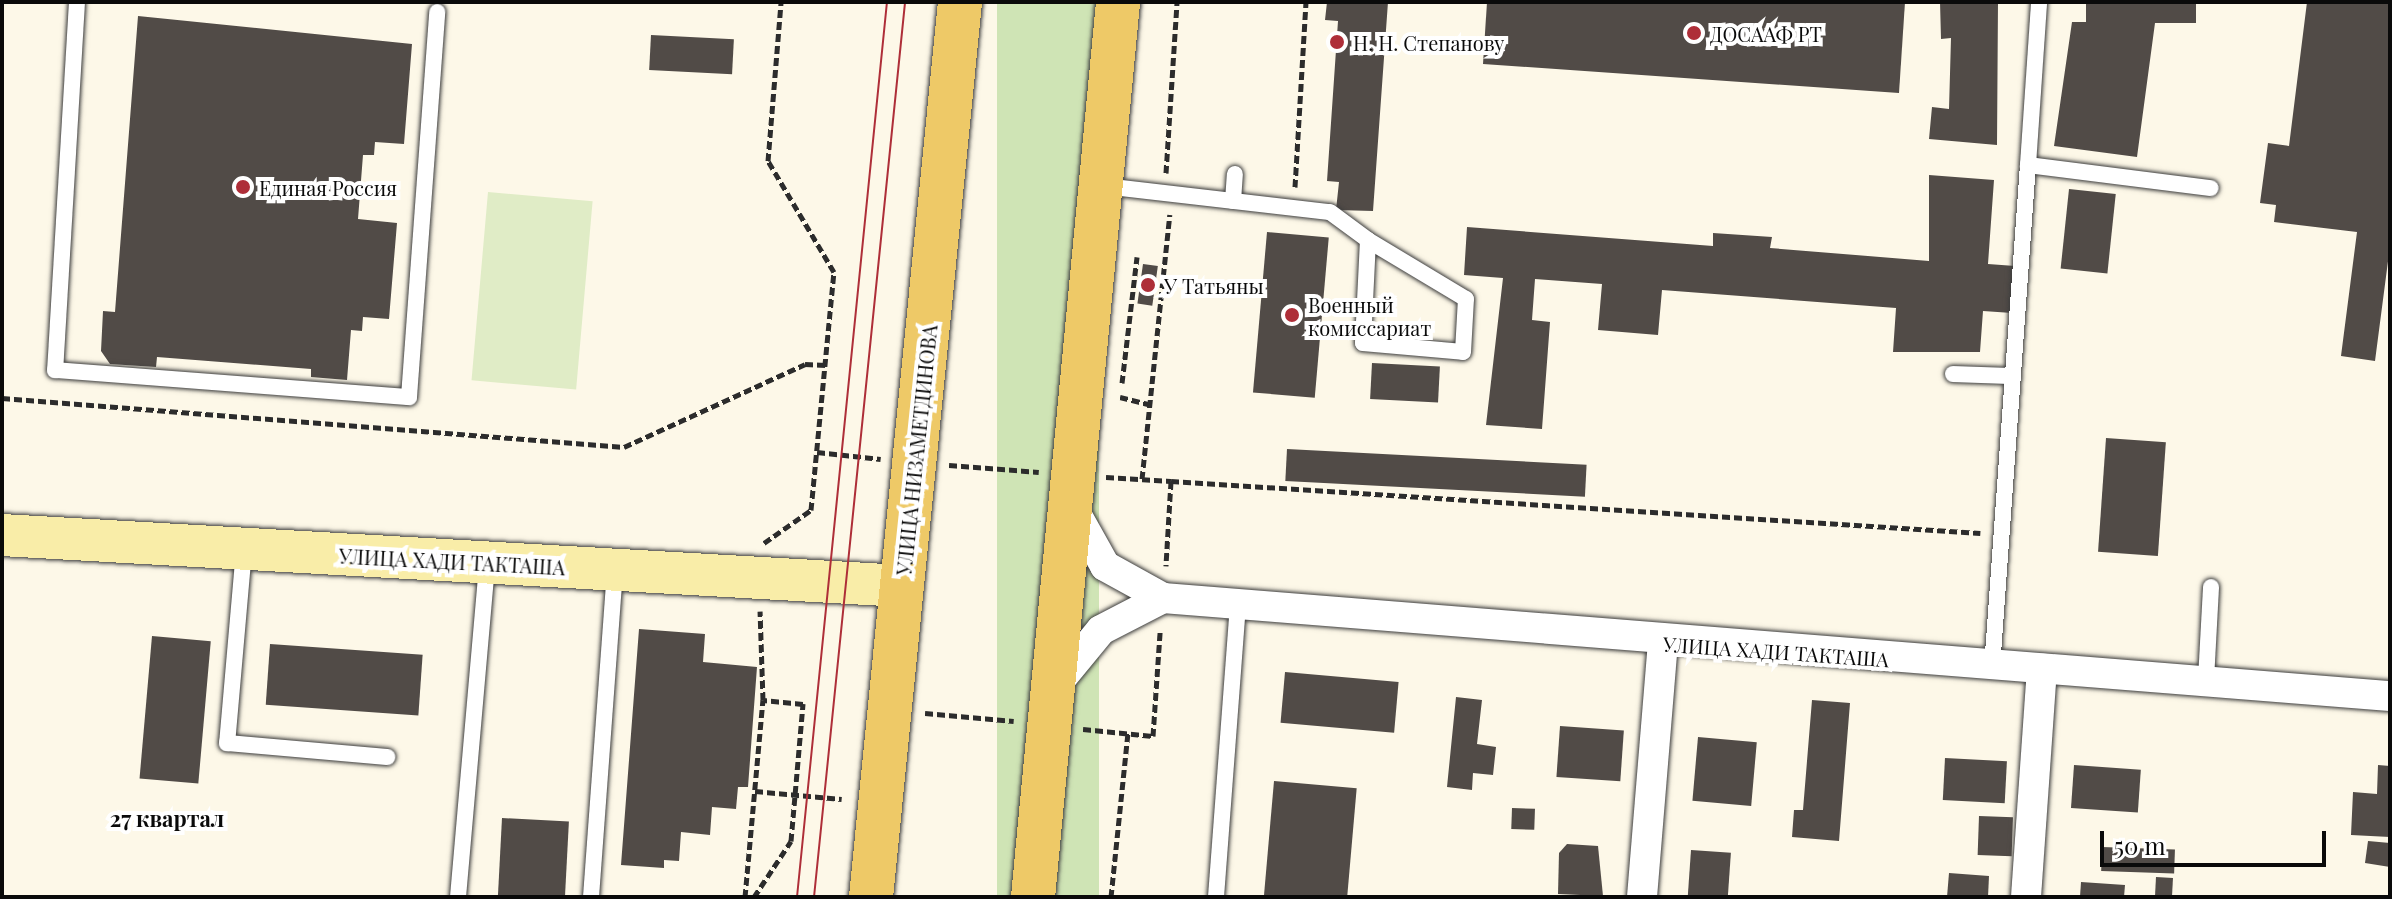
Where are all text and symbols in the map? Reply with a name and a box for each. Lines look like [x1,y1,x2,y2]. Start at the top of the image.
place label: ДОСААФ РТ [1710,21,1822,45]
marker: ДОСААФ РТ [1685,24,1703,42]
place label: Н. Н. Степанову [1353,30,1504,54]
marker: Н. Н. Степанову [1328,33,1346,51]
place label: Единая Россия [259,175,397,199]
marker: Единая Россия [234,178,252,196]
place label: У Татьяны [1164,273,1264,297]
marker: У Татьяны [1139,276,1157,294]
place label: Военный комиссариат [1308,292,1431,339]
marker: Военный комиссариат [1283,306,1301,324]
street label: УЛИЦА НИЗАМЕТДИНОВА [891,324,941,576]
street label: УЛИЦА ХАДИ ТАКТАША [338,543,566,579]
street label: УЛИЦА ХАДИ ТАКТАША [1662,631,1890,671]
district label: 27 квартал [110,806,224,832]
scale bar [2104,815,2330,865]
text: 50 m [2114,829,2166,861]

